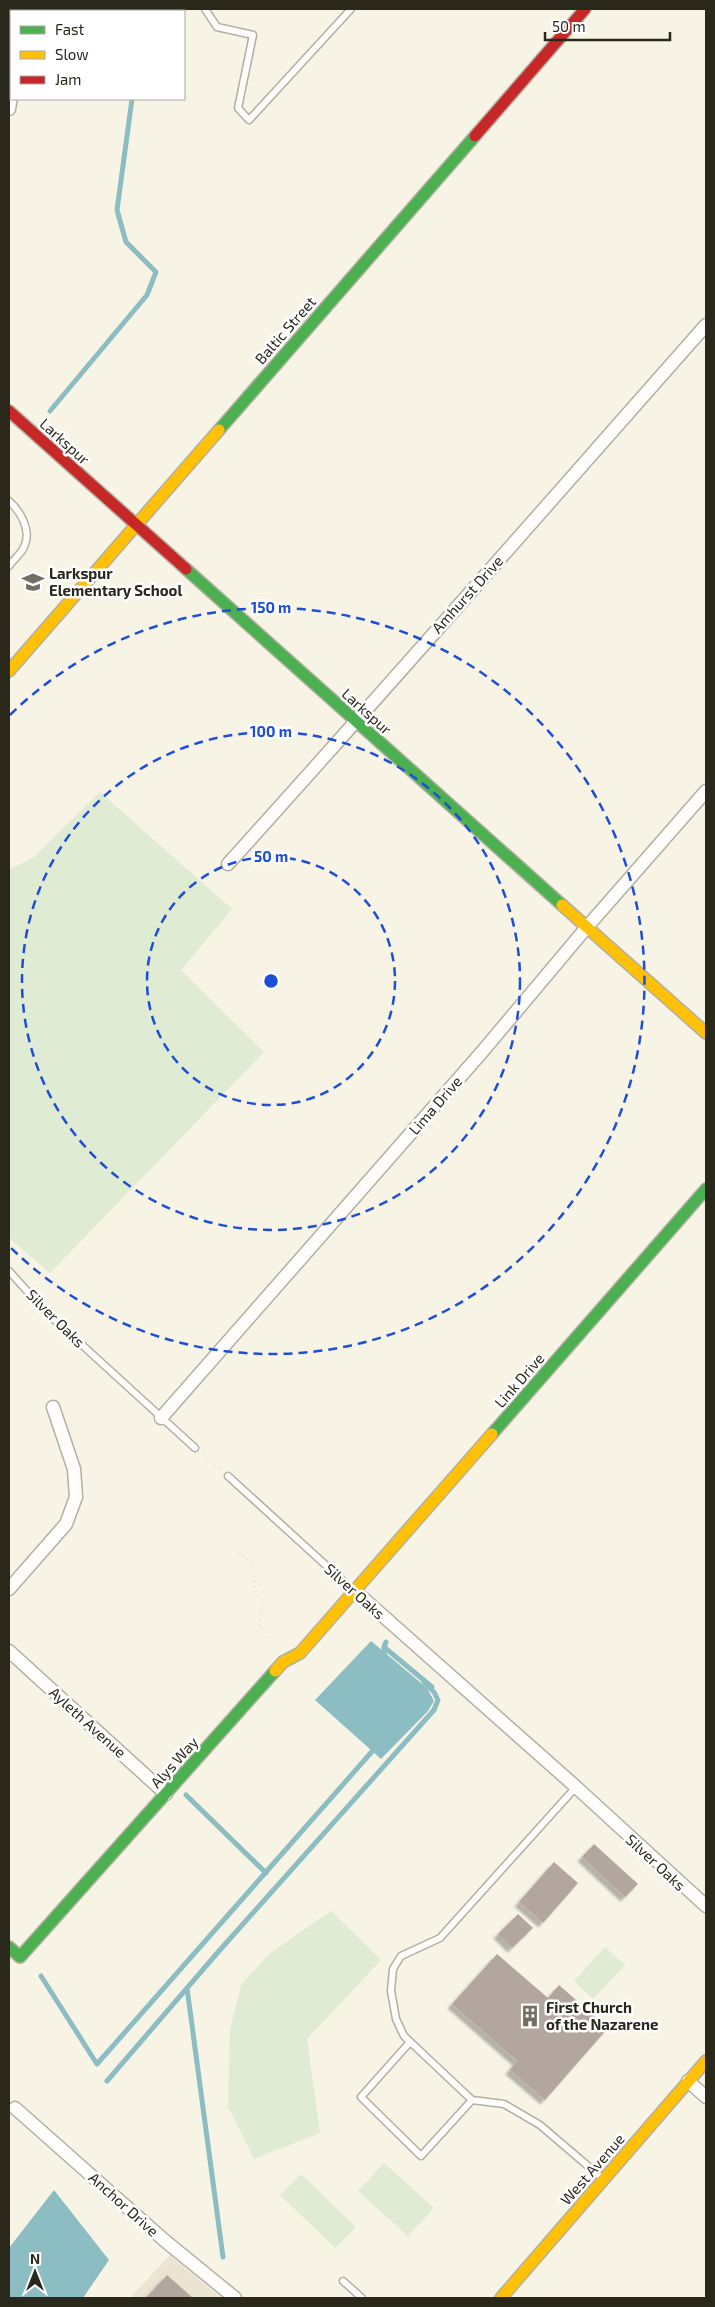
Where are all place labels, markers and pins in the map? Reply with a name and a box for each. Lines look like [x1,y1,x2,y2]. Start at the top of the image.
place label: Larkspur Elementary School [49,564,182,600]
school or university icon: Larkspur Elementary School [20,569,46,595]
centre of rings [262,972,280,990]
place label: First Church of the Nazarene [546,1998,658,2033]
building icon: First Church of the Nazarene [517,2003,543,2029]

